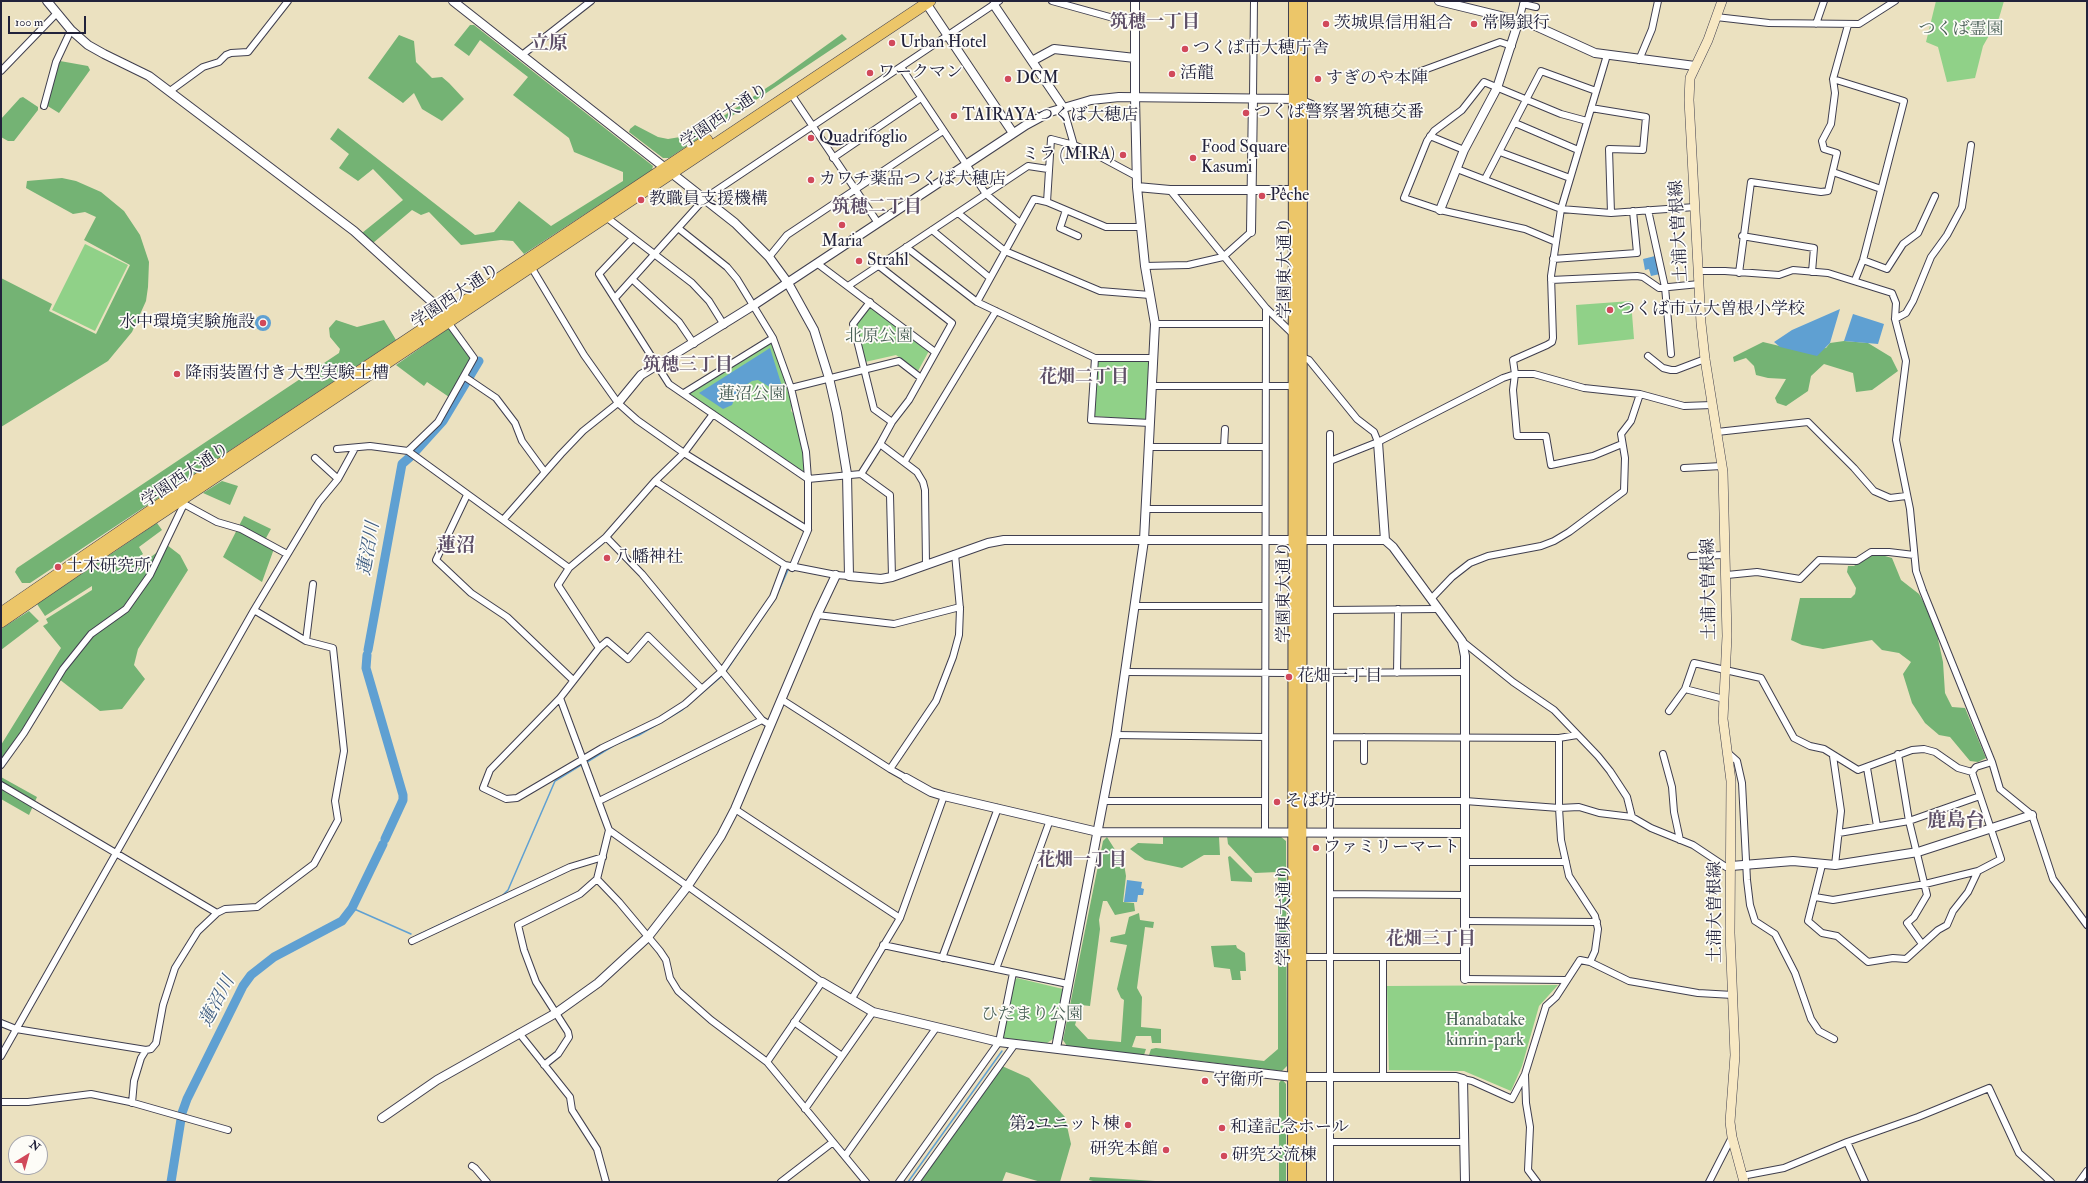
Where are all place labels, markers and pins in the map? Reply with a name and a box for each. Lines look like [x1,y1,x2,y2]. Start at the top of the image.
place label: 茨城県信用組合 [1334,14,1453,34]
place label: 常陽銀行 [1482,14,1550,34]
marker: 茨城県信用組合 [1321,19,1331,29]
marker: 常陽銀行 [1469,19,1479,29]
place label: Urban Hotel [900,33,987,53]
marker: Urban Hotel [887,38,897,48]
place label: つくば市大穂庁舎 [1193,39,1329,59]
marker: つくば市大穂庁舎 [1180,44,1190,54]
place label: ワークマン [878,63,963,83]
place label: 活龍 [1180,64,1214,84]
marker: ワークマン [865,68,875,78]
place label: DCM [1016,69,1059,89]
marker: 活龍 [1167,69,1177,79]
place label: すぎのや本陣 [1326,69,1428,89]
marker: DCM [1003,74,1013,84]
marker: すぎのや本陣 [1313,74,1323,84]
place label: つくば警察署筑穂交番 [1254,103,1424,123]
place label: TAIRAYAつくば大穂店 [962,106,1138,126]
marker: つくば警察署筑穂交番 [1241,108,1251,118]
marker: TAIRAYAつくば大穂店 [949,111,959,121]
place label: Quadrifoglio [819,128,907,148]
marker: Quadrifoglio [806,133,816,143]
place label: Food Square Kasumi [1201,138,1287,178]
place label: ミラ (MIRA) [1022,145,1115,165]
marker: ミラ (MIRA) [1118,150,1128,160]
marker: Food Square Kasumi [1188,153,1198,163]
place label: カワチ薬品つくば大穂店 [819,170,1006,190]
marker: カワチ薬品つくば大穂店 [806,175,816,185]
place label: Pêche [1270,186,1309,206]
place label: 教職員支援機構 [649,190,768,210]
marker: Pêche [1257,191,1267,201]
marker: 教職員支援機構 [636,195,646,205]
marker: Maria [837,220,847,230]
place label: Maria [821,232,863,252]
place label: Strahl [867,251,909,271]
marker: Strahl [854,256,864,266]
place label: つくば市立大曽根小学校 [1618,300,1805,320]
marker: つくば市立大曽根小学校 [1605,305,1615,315]
place label: 水中環境実験施設 [119,313,255,333]
marker: 水中環境実験施設 [258,318,268,328]
place label: 降雨装置付き大型実験土槽 [185,364,389,384]
marker: 降雨装置付き大型実験土槽 [172,369,182,379]
place label: 八幡神社 [615,548,683,568]
marker: 八幡神社 [602,553,612,563]
place label: 土木研究所 [66,557,151,577]
marker: 土木研究所 [53,562,63,572]
place label: 花畑一丁目 [1297,667,1382,687]
marker: 花畑一丁目 [1284,672,1294,682]
place label: そば坊 [1285,792,1336,812]
marker: そば坊 [1272,797,1282,807]
place label: ファミリーマート [1324,838,1460,858]
marker: ファミリーマート [1311,843,1321,853]
place label: 守衛所 [1213,1071,1264,1091]
marker: 守衛所 [1200,1076,1210,1086]
place label: 第2ユニット棟 [1009,1115,1120,1135]
place label: 和達記念ホール [1230,1118,1349,1138]
marker: 第2ユニット棟 [1123,1120,1133,1130]
marker: 和達記念ホール [1217,1123,1227,1133]
place label: 研究本館 [1090,1140,1158,1160]
marker: 研究本館 [1161,1145,1171,1155]
place label: 研究交流棟 [1232,1146,1317,1166]
marker: 研究交流棟 [1219,1151,1229,1161]

